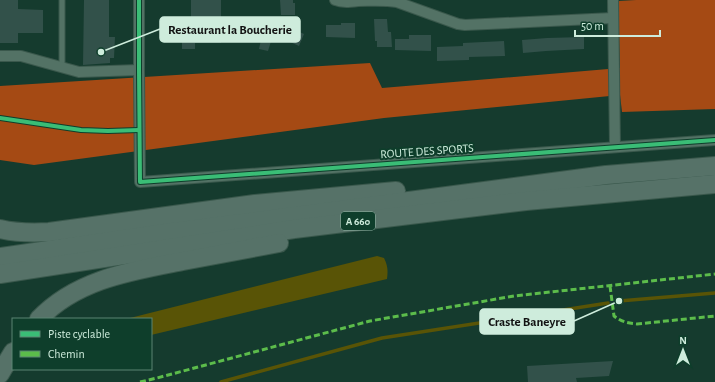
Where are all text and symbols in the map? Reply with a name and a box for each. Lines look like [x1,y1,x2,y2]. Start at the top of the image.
scale bar [575,12,660,38]
callout: Restaurant la Boucherie [160,17,300,42]
text: 50 m [581,20,604,32]
text: Restaurant la Boucherie [168,24,292,37]
street label: ROUTE DES SPORTS [380,142,474,160]
road number: A 660 [341,212,375,230]
callout: Craste Baneyre [480,309,574,334]
text: Craste Baneyre [488,316,566,329]
legend [12,318,152,370]
text: Piste cyclable [48,328,110,341]
north arrow [663,330,703,370]
text: N [679,335,687,346]
text: Chemin [48,348,85,360]

